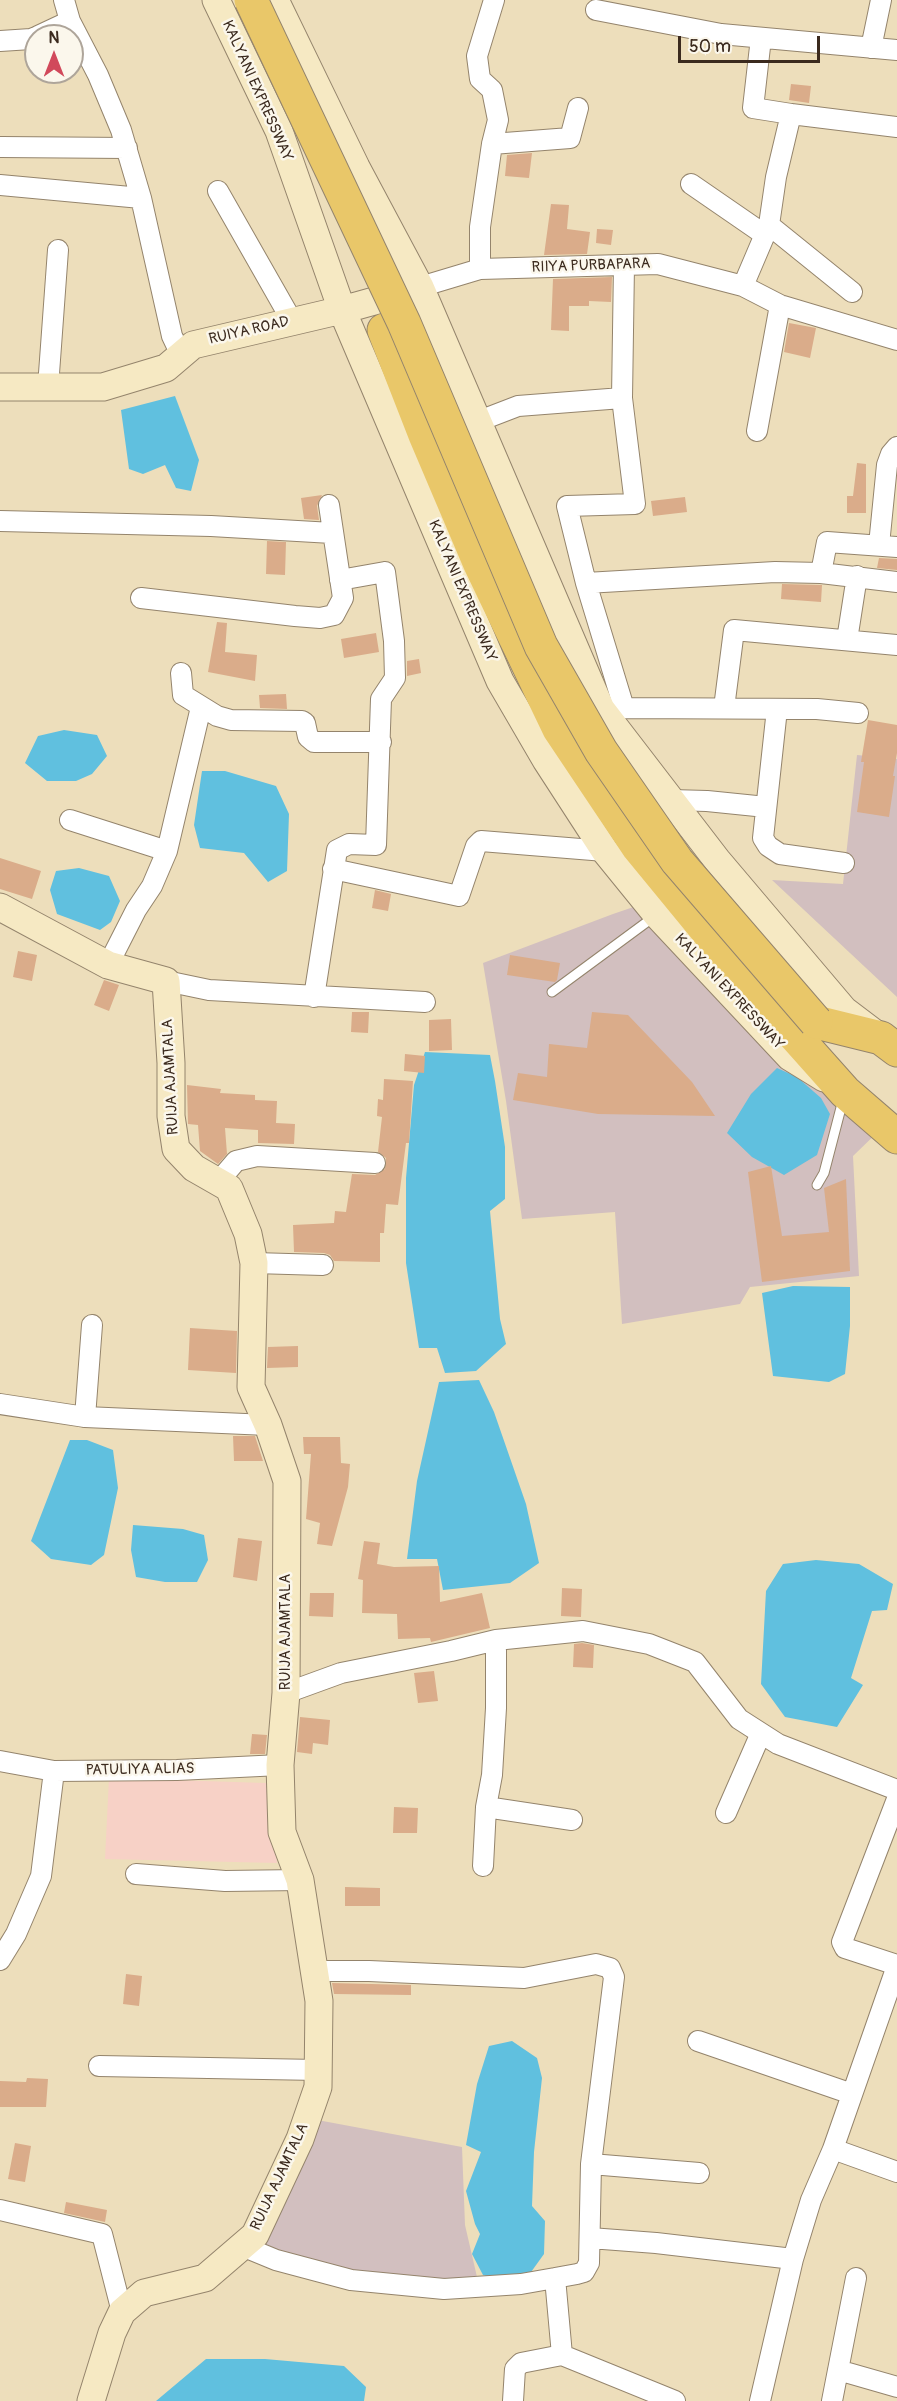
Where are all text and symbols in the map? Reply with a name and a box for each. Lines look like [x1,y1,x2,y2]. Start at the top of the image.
street label: KALYANI EXPRESSWAY [218,18,296,164]
north arrow [24,24,84,84]
scale bar [681,24,824,62]
text: N [49,28,59,48]
text: 50 m [689,35,731,58]
street label: RIIYA PURBAPARA [531,255,651,277]
street label: RUIYA ROAD [207,313,291,349]
street label: KALYANI EXPRESSWAY [424,517,500,665]
street label: KALYANI EXPRESSWAY [671,930,787,1054]
street label: RUIJA AJAMTALA [159,1018,183,1136]
street label: RUIJA AJAMTALA [277,1574,295,1690]
street label: PATULIYA ALIAS [85,1760,195,1780]
street label: RUIJA AJAMTALA [247,2121,313,2233]

